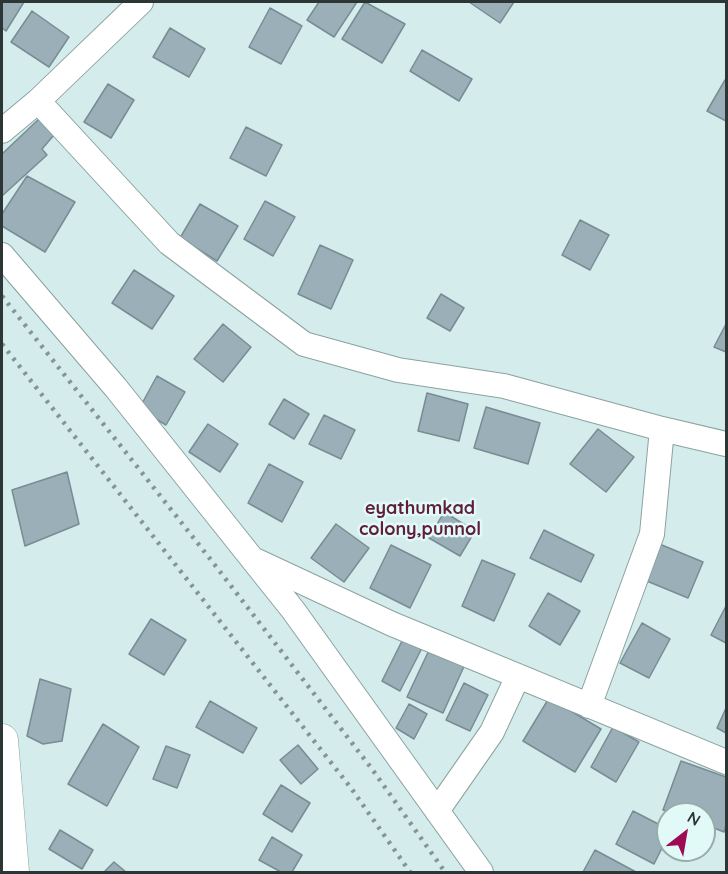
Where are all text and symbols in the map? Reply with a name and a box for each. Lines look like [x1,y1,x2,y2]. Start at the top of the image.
district label: eyathumkad colony,punnol [359,498,481,540]
north arrow [656,802,716,862]
text: N [684,807,704,830]

